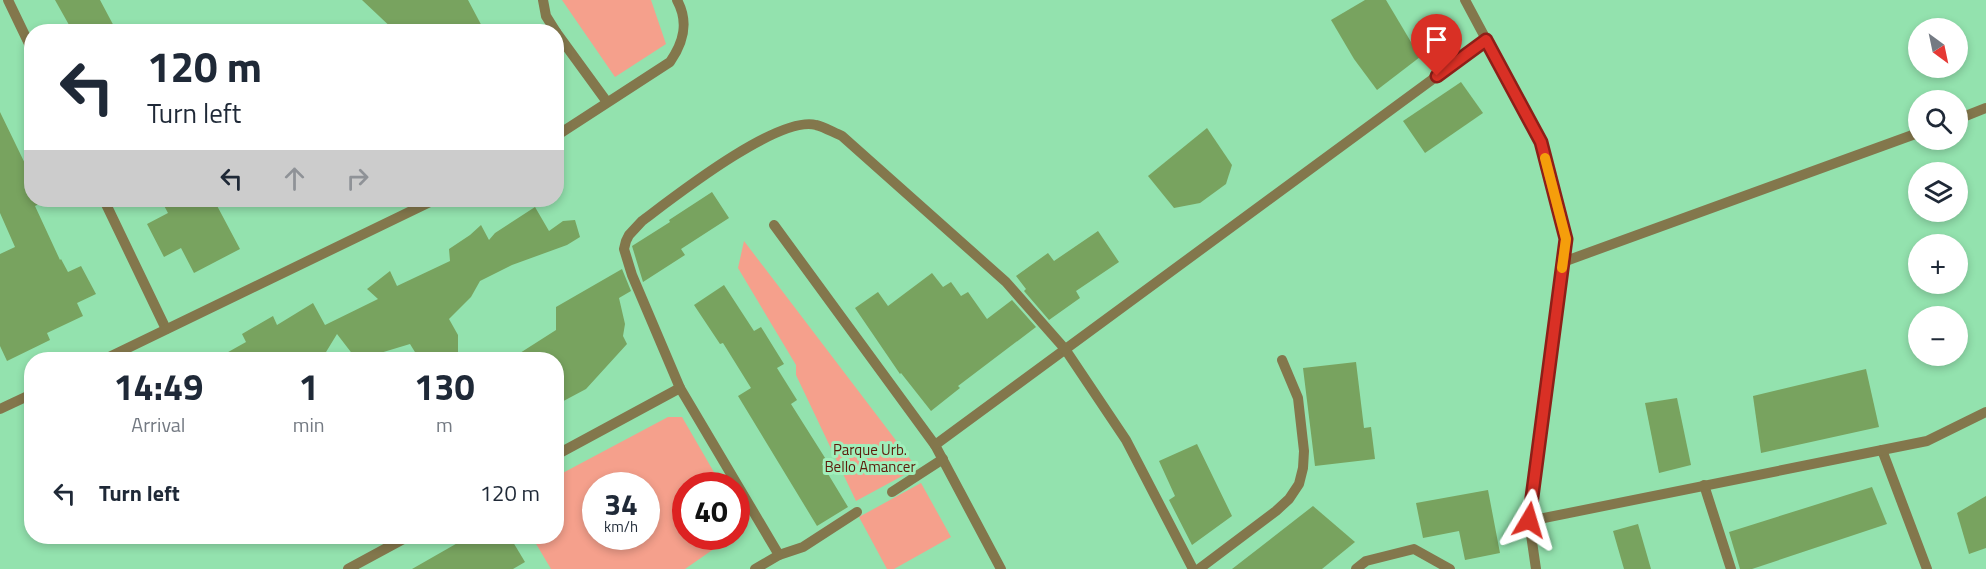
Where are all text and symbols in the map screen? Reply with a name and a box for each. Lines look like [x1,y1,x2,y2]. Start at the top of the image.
pin [1411,14,1462,76]
north arrow [1908,18,1968,78]
map controls [1908,18,1968,366]
icon: arrive [1420,23,1453,56]
text: 120 m [147,34,262,98]
icon: left [48,48,126,126]
button: search [1908,90,1968,150]
text: Turn left [147,92,241,133]
icon: left [215,162,248,195]
icon: ahead [278,162,311,195]
icon: right [341,162,374,195]
button: layers [1908,162,1968,222]
button: + [1908,234,1968,294]
button: − [1908,306,1968,366]
text: 14:49 [113,359,203,414]
text: 1 [299,359,319,414]
text: 130 [414,359,475,414]
text: Arrival [131,409,186,440]
text: min [293,409,325,440]
text: m [436,409,453,440]
park label: Parque Urb. Bello Amancer [824,438,916,478]
speed limit sign: 40 [672,472,750,550]
text: Turn left [99,476,180,510]
text: 120 m [480,476,540,510]
icon: left [48,477,81,510]
text: 34 [604,481,638,527]
position arrow [1497,488,1561,552]
text: km/h [604,515,638,538]

